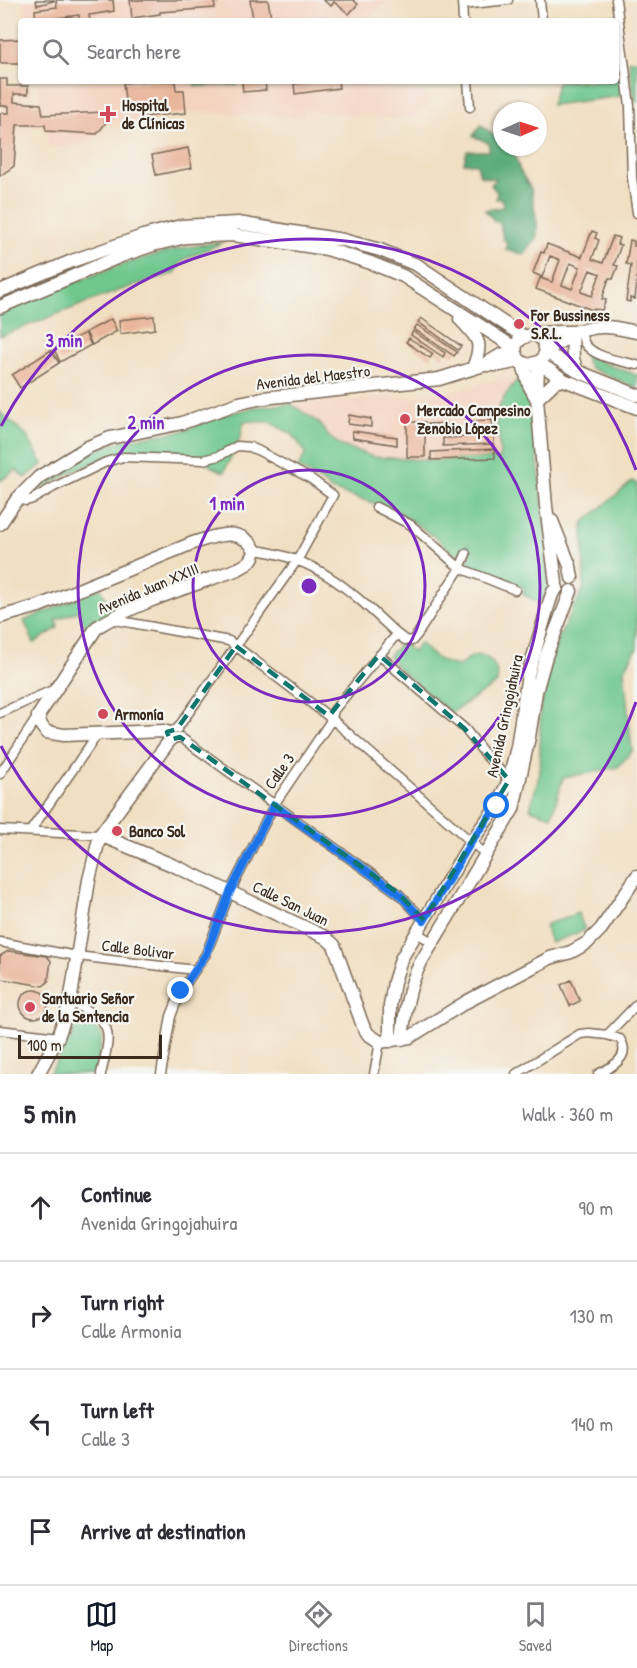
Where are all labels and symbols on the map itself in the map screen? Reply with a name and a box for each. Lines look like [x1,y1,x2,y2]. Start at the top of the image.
place label: Hospital de Clínicas [122,94,185,134]
north arrow [493,102,547,156]
marker: Hospital de Clínicas [99,105,117,123]
place label: For Bussiness S.R.L. [530,304,610,344]
marker: For Bussiness S.R.L. [512,317,526,331]
text: 3 min [46,328,82,353]
street label: Avenida del Maestro [255,359,372,395]
place label: Mercado Campesino Zenobio López [417,399,531,440]
text: 2 min [128,410,164,435]
marker: Mercado Campesino Zenobio López [398,412,412,426]
text: 1 min [209,491,245,516]
street label: Avenida Juan XXIII [94,557,202,619]
centre of rings [299,576,319,596]
street label: Avenida Gringojahuira [480,653,528,779]
place label: Armonía [115,703,164,725]
marker: Armonía [96,707,110,721]
street label: Calle 3 [259,749,299,793]
route start [483,792,509,818]
place label: Banco Sol [129,820,186,842]
marker: Banco Sol [110,824,124,838]
street label: Calle San Juan [249,875,333,931]
street label: Calle Bolivar [100,934,176,964]
route end [167,977,193,1003]
place label: Santuario Señor de la Sentencia [42,987,135,1027]
marker: Santuario Señor de la Sentencia [23,1000,37,1014]
scale bar [18,1032,162,1060]

